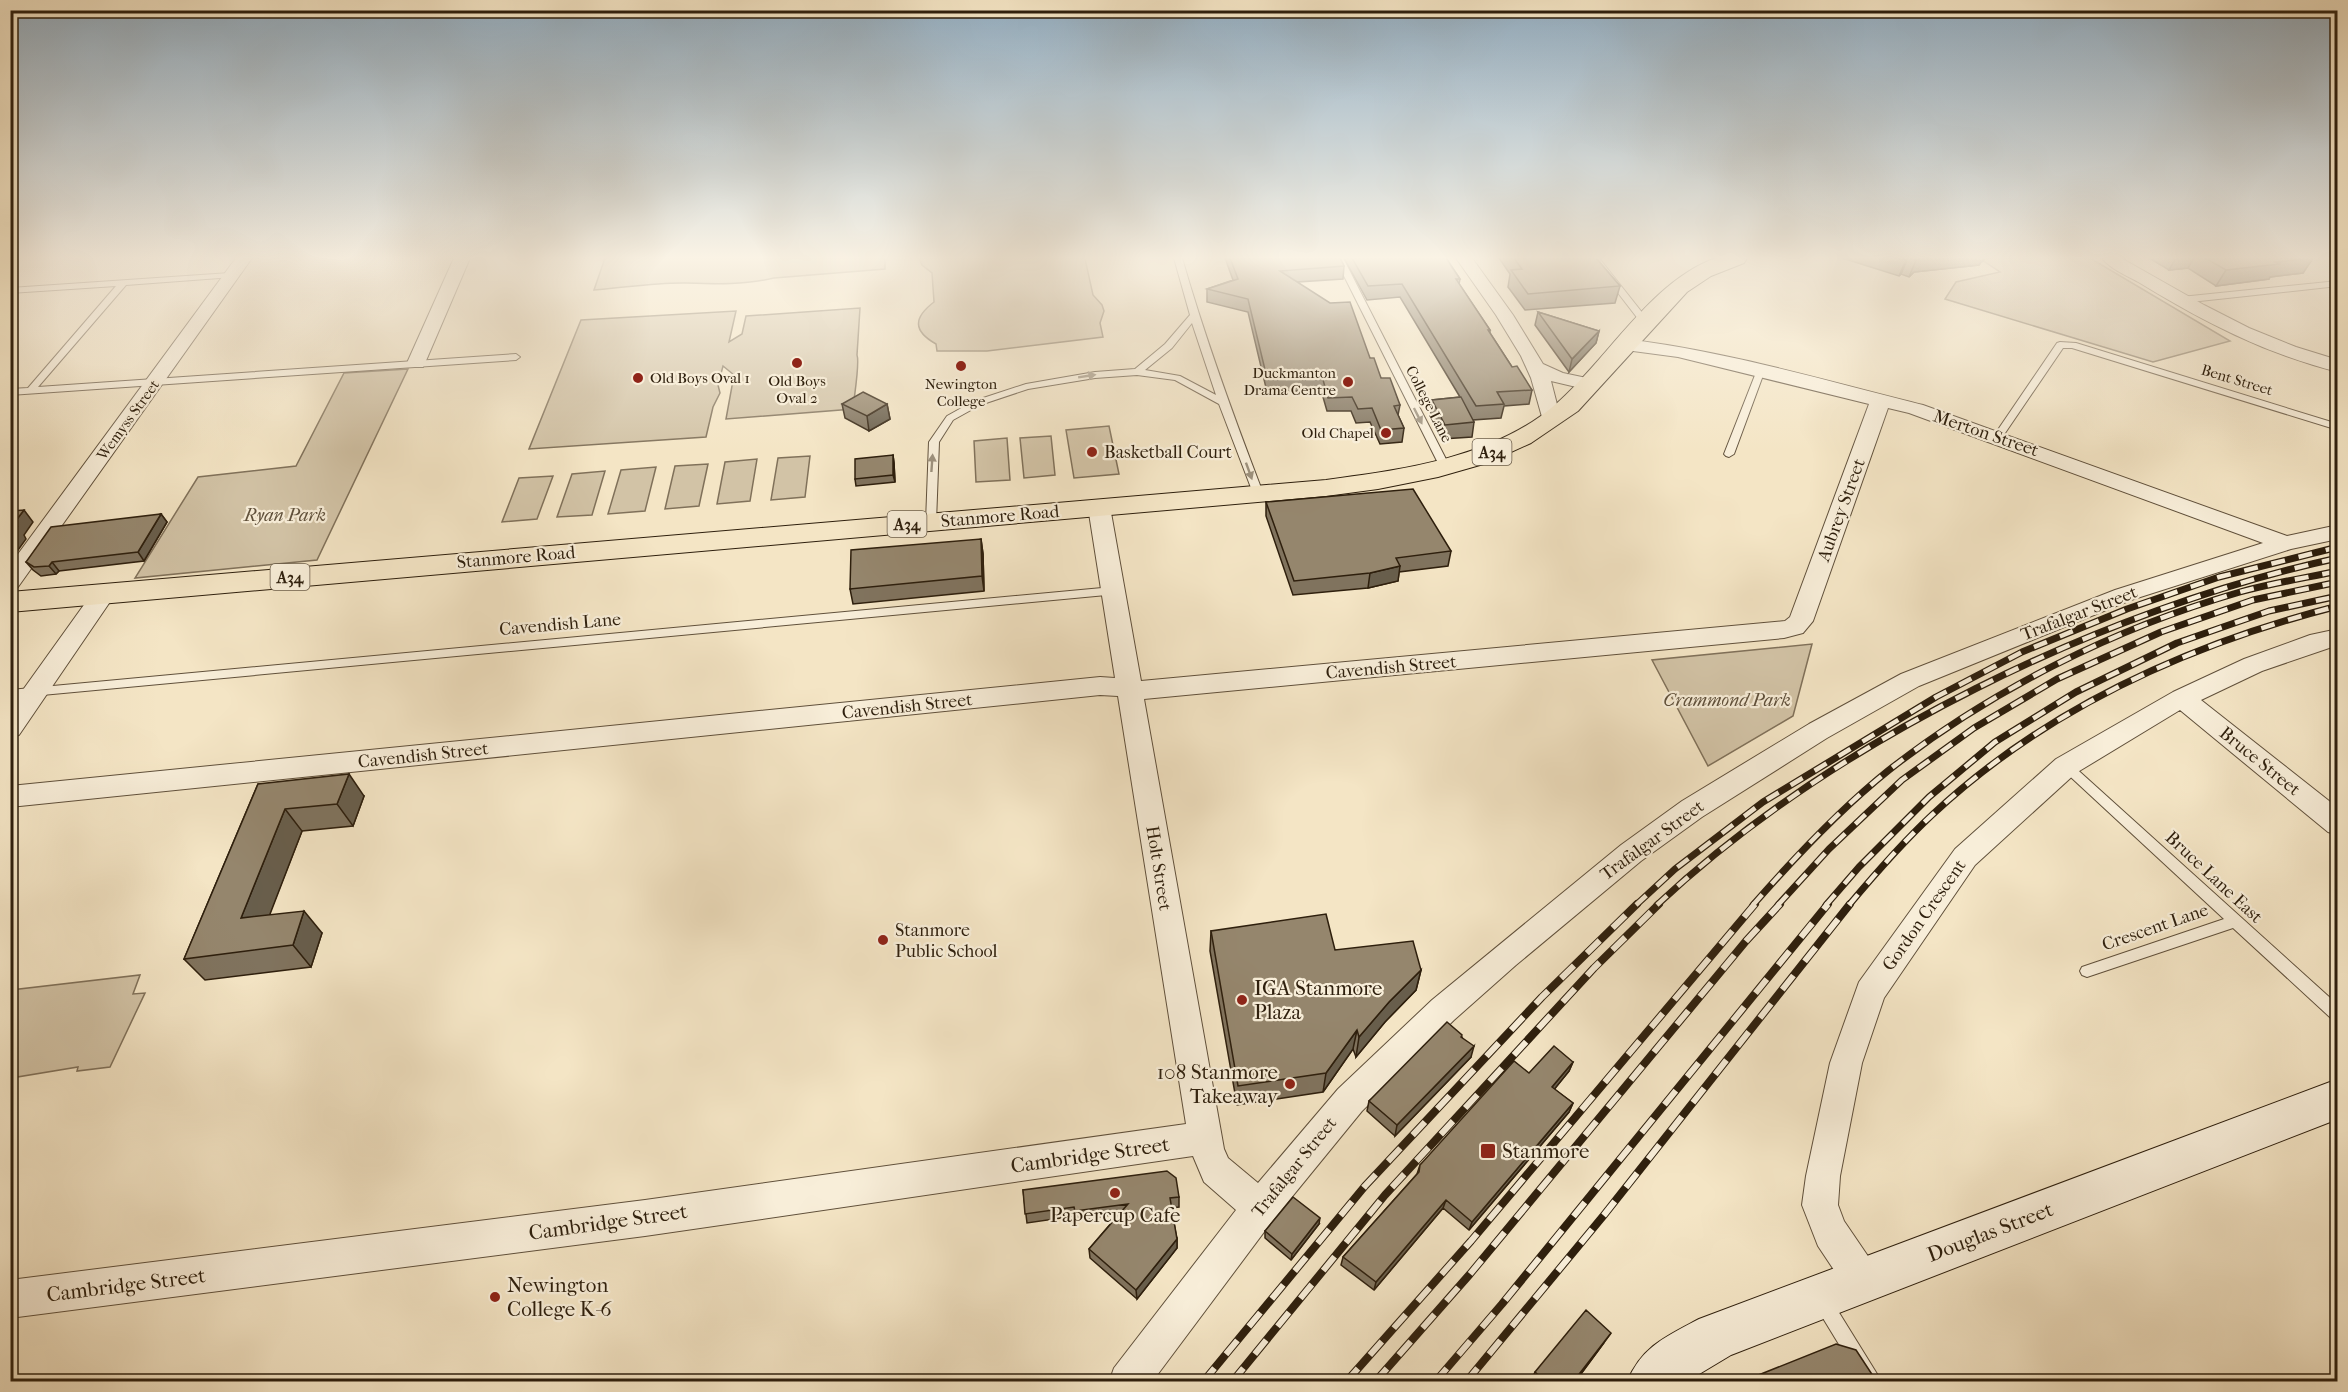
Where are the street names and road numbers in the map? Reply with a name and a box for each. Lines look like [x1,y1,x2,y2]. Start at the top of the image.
street label: Bent Street [2199,361,2276,400]
street label: College Lane [1402,363,1456,446]
street label: Wemyss Street [92,376,164,465]
street label: Merton Street [1930,406,2042,462]
road number: A34 [1472,439,1512,465]
street label: Aubrey Street [1813,455,1870,565]
street label: Stanmore Road [940,501,1060,532]
road number: A34 [888,511,926,537]
street label: Stanmore Road [456,542,576,573]
road number: A34 [270,564,310,590]
street label: Trafalgar Street [2018,581,2141,645]
street label: Cavendish Lane [498,609,622,640]
street label: Cavendish Street [1325,651,1458,684]
street label: Cavendish Street [841,689,974,724]
street label: Bruce Street [2215,722,2305,801]
street label: Cavendish Street [357,738,490,773]
street label: Trafalgar Street [1596,795,1709,885]
street label: Holt Street [1141,824,1176,913]
street label: Bruce Lane East [2161,827,2267,928]
street label: Gordon Crescent [1878,855,1971,975]
street label: Crescent Lane [2099,899,2211,955]
street label: Trafalgar Street [1248,1112,1342,1222]
street label: Cambridge Street [1009,1132,1171,1178]
street label: Douglas Street [1924,1197,2057,1267]
street label: Cambridge Street [527,1199,689,1245]
street label: Cambridge Street [45,1263,207,1307]

